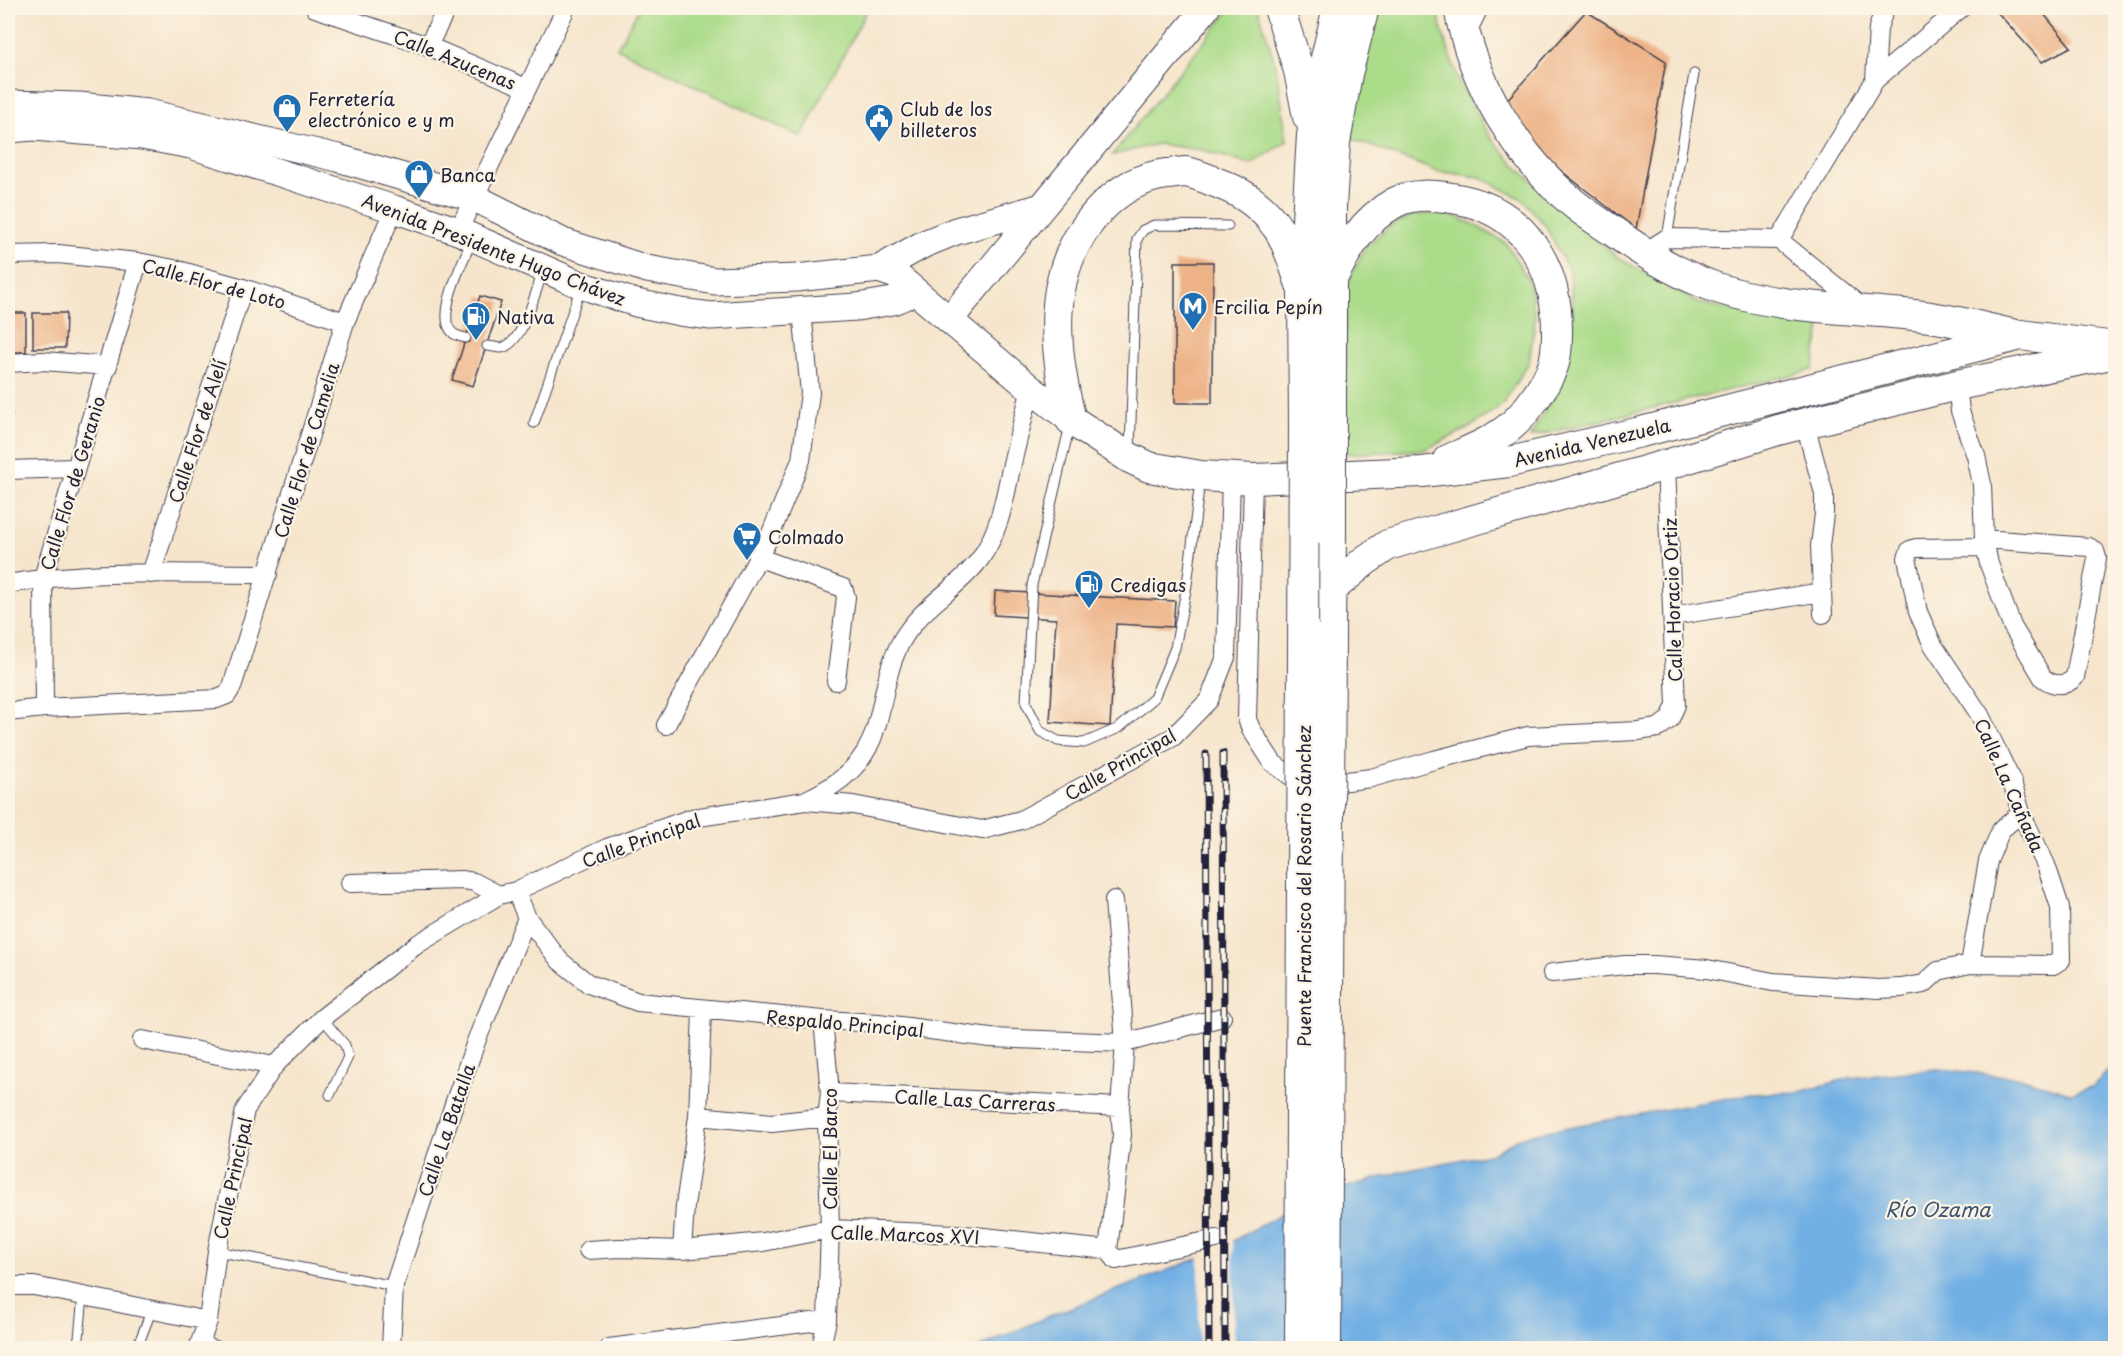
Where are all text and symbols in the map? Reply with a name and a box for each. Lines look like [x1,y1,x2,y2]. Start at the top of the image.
street label: Calle Azucenas [390,22,520,96]
place label: Ferretería electrónico e y m [308,85,455,133]
shop icon: Ferretería electrónico e y m [271,92,303,134]
place label: Club de los billeteros [900,95,992,143]
public building icon: Club de los billeteros [863,102,895,144]
shop icon: Banca [403,158,435,200]
place label: Banca [440,161,496,188]
street label: Avenida Presidente Hugo Chávez [358,186,630,312]
street label: Calle Flor de Loto [139,251,289,315]
metro station icon: Ercilia Pepín [1177,290,1209,332]
place label: Ercilia Pepín [1214,293,1323,320]
fuel station icon: Nativa [460,300,492,342]
place label: Nativa [497,303,555,330]
street label: Calle Flor de Alelí [161,355,233,506]
street label: Calle Flor de Camelia [266,358,346,541]
street label: Calle Flor de Geranio [33,393,111,573]
street label: Avenida Venezuela [1511,411,1674,473]
street label: Calle Horacio Ortiz [1656,517,1688,683]
supermarket icon: Colmado [731,520,763,562]
place label: Colmado [768,523,844,550]
fuel station icon: Credigas [1073,568,1105,610]
place label: Credigas [1110,571,1186,598]
street label: Calle La Cañada [1968,714,2052,857]
street label: Calle Principal [1059,721,1181,807]
street label: Puente Francisco del Rosario Sánchez [1290,725,1317,1047]
street label: Calle Principal [578,806,704,874]
street label: Respaldo Principal [765,1003,925,1043]
street label: Calle La Batalla [411,1059,482,1200]
street label: Calle Las Carreras [894,1082,1056,1118]
street label: Calle El Barco [816,1088,843,1210]
street label: Calle Principal [206,1114,258,1242]
water label: Río Ozama [1885,1194,1992,1224]
street label: Calle Marcos XVI [830,1218,980,1250]

